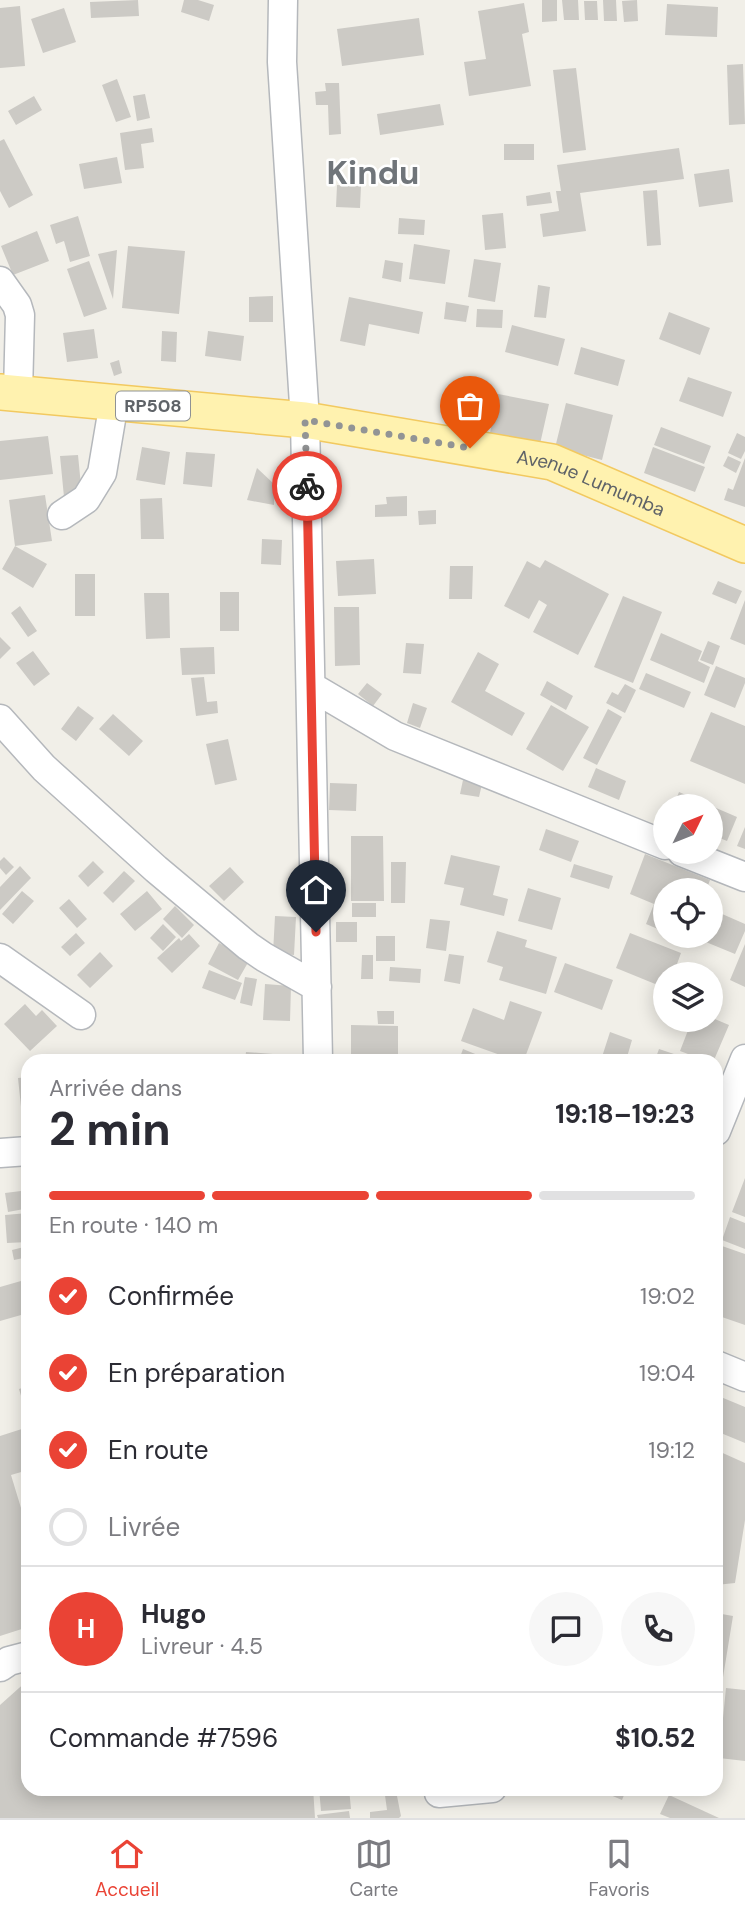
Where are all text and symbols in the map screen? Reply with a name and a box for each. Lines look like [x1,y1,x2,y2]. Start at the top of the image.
district label: Kindu [327,151,419,194]
pin [440,376,500,448]
icon: bag [451,387,489,425]
road number: RP508 [116,392,190,420]
street label: Avenue Lumumba [515,444,669,522]
courier [272,451,342,521]
icon: bike [288,467,326,505]
north arrow [653,794,723,864]
map controls [653,794,723,1032]
pin [286,860,346,932]
icon: home [297,871,335,909]
button: locate [653,878,723,948]
button: layers [653,962,723,1032]
text: Arrivée dans [49,1073,182,1103]
text: 19:18–19:23 [555,1097,695,1131]
text: 2 min [49,1099,171,1159]
text: En route · 140 m [49,1210,218,1240]
icon: check [49,1277,87,1315]
text: Confirmée [108,1279,234,1313]
text: 19:02 [640,1281,695,1311]
icon: check [49,1354,87,1392]
text: En préparation [108,1356,285,1390]
text: 19:04 [639,1358,695,1388]
icon: check [49,1431,87,1469]
text: En route [108,1433,209,1467]
text: 19:12 [648,1435,695,1465]
text: Livrée [108,1510,180,1544]
button: chat [529,1592,603,1666]
button: phone [621,1592,695,1666]
text: Hugo [141,1597,206,1631]
text: H [77,1612,95,1646]
text: Livreur · 4.5 [141,1631,263,1661]
text: Commande #7596 [49,1721,278,1755]
text: $10.52 [615,1721,695,1755]
tab: Accueil [95,1835,159,1902]
tab: Carte [349,1835,398,1902]
tab: Favoris [588,1835,650,1902]

